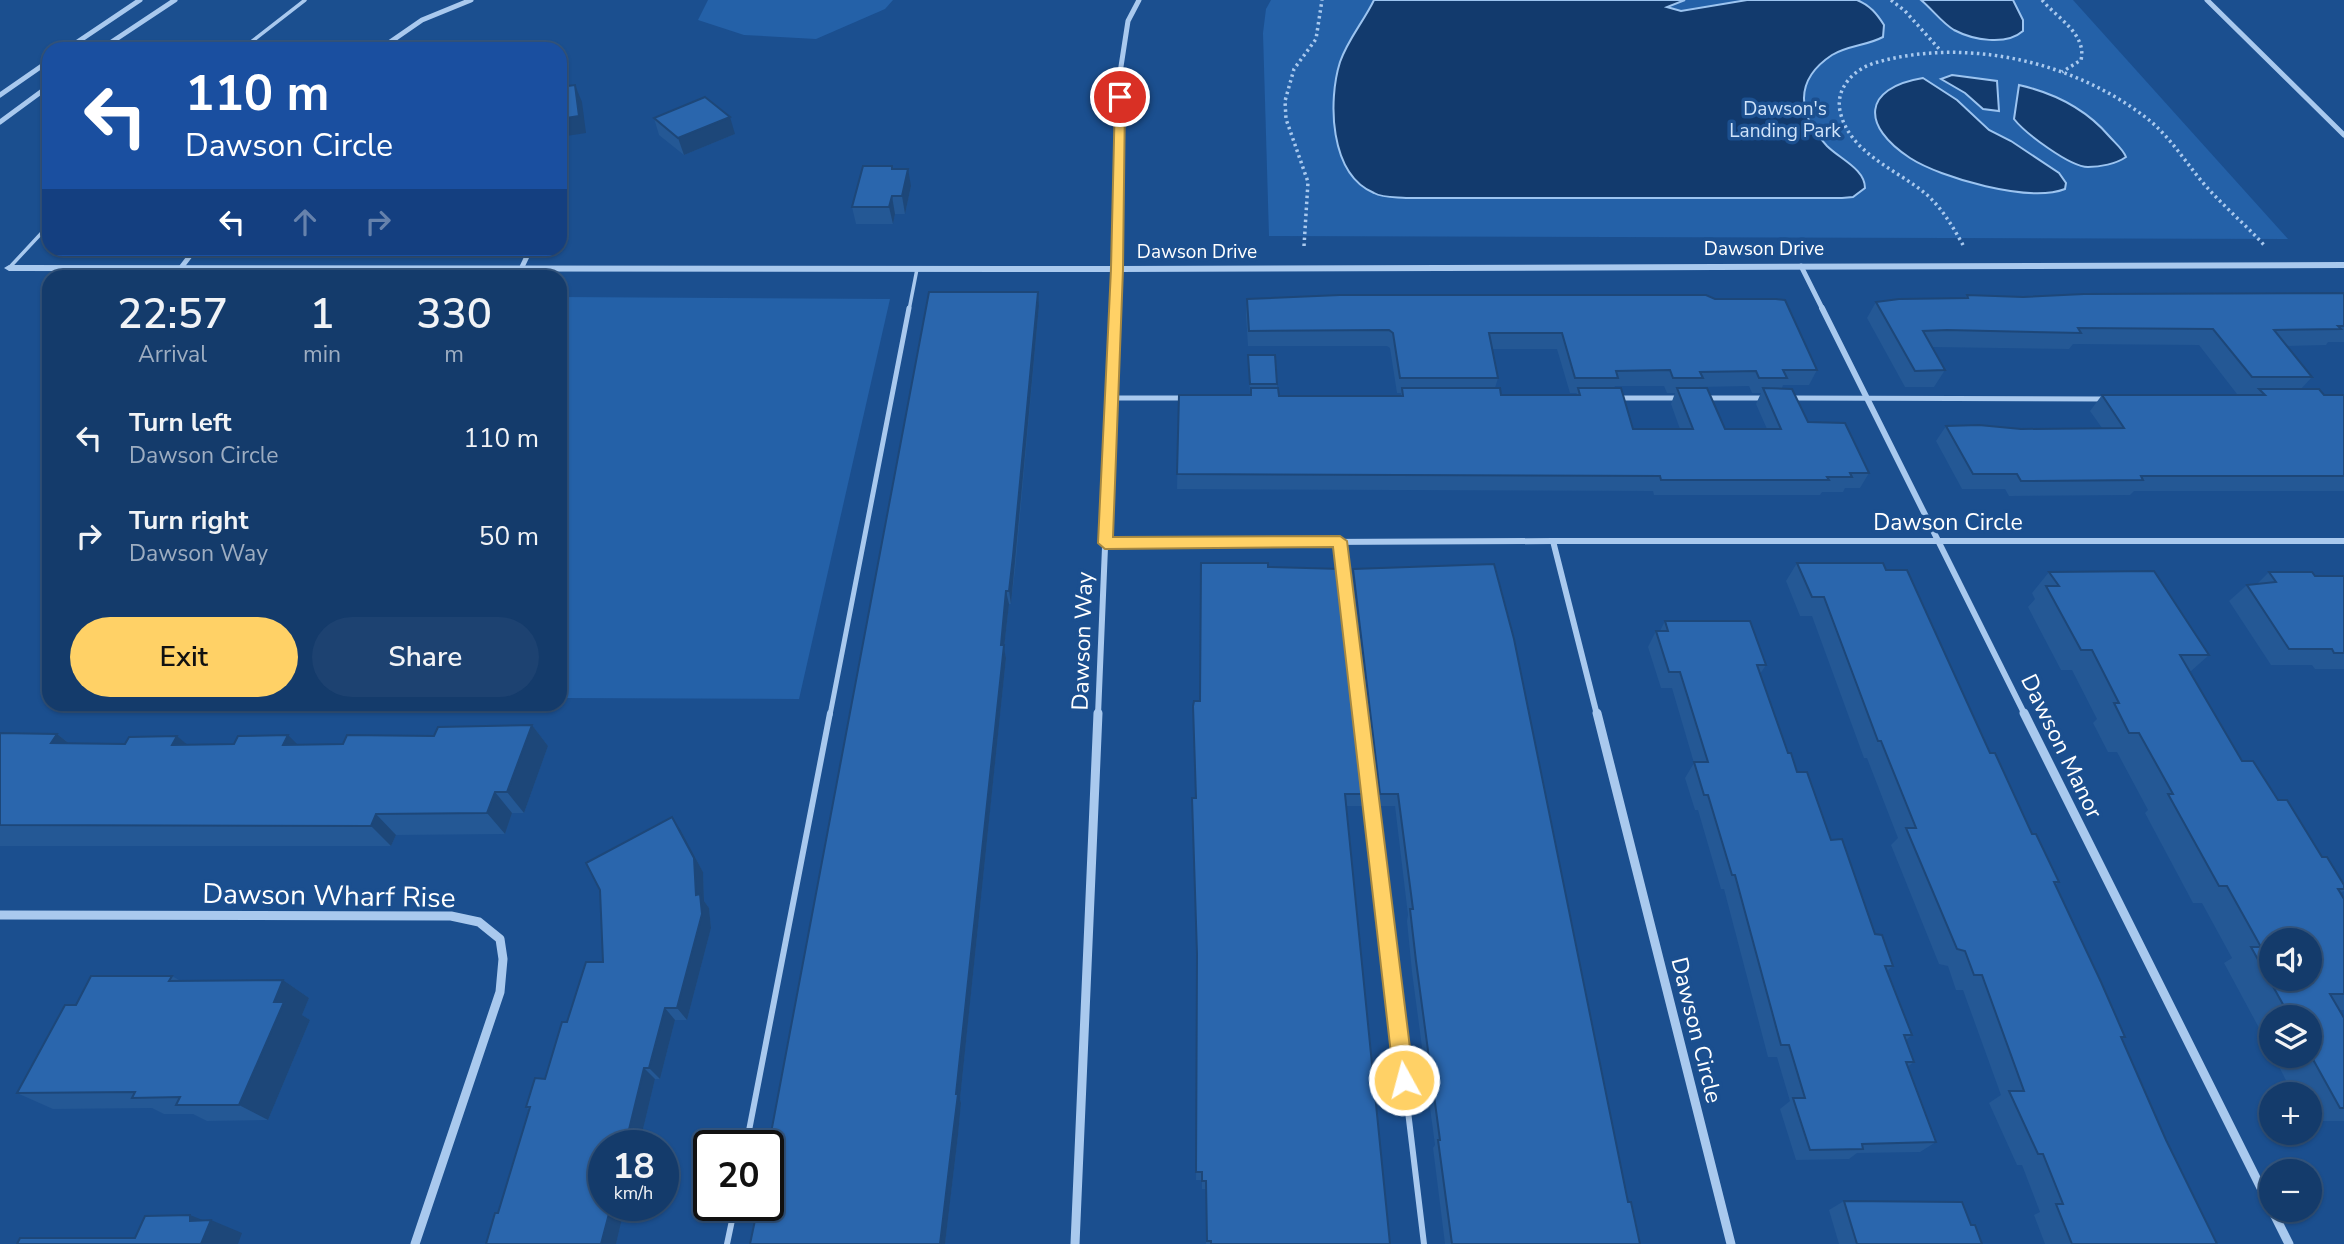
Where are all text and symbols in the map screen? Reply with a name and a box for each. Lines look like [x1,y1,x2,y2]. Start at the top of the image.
text: 110 m [185,60,329,127]
pin [1090,67,1150,127]
icon: left [70,70,161,161]
icon: arrive [1101,78,1139,116]
park label: Dawson's Landing Park [1729,96,1841,144]
text: Dawson Circle [185,124,393,167]
icon: left [213,203,251,241]
icon: ahead [286,203,324,241]
icon: right [359,203,397,241]
street label: Dawson Drive [1704,236,1824,262]
street label: Dawson Drive [1137,239,1257,265]
text: 22:57 [117,286,228,343]
text: 1 [309,286,335,343]
text: 330 [416,286,492,343]
text: Arrival [138,339,207,370]
text: min [303,339,341,370]
text: m [444,339,464,370]
text: Turn left [129,405,232,440]
icon: left [70,419,108,457]
text: 110 m [463,421,539,456]
text: Dawson Circle [129,440,279,471]
text: Turn right [129,503,248,538]
street label: Dawson Circle [1873,507,2023,538]
icon: right [70,517,108,555]
text: 50 m [479,519,539,554]
text: Dawson Way [129,538,268,569]
street label: Dawson Way [1065,571,1100,711]
button: Exit [70,617,298,697]
button: Share [312,617,539,697]
street label: Dawson Manor [2013,669,2110,824]
street label: Dawson Wharf Rise [202,875,456,917]
map controls [2259,928,2322,1222]
button: sound [2259,928,2322,991]
street label: Dawson Circle [1663,954,1730,1106]
button: layers [2259,1005,2322,1068]
position arrow [1367,1043,1441,1117]
button: + [2259,1082,2322,1145]
speed limit sign: 20 [693,1130,784,1221]
text: 18 [612,1143,655,1190]
button: − [2259,1159,2322,1222]
text: km/h [614,1181,653,1205]

